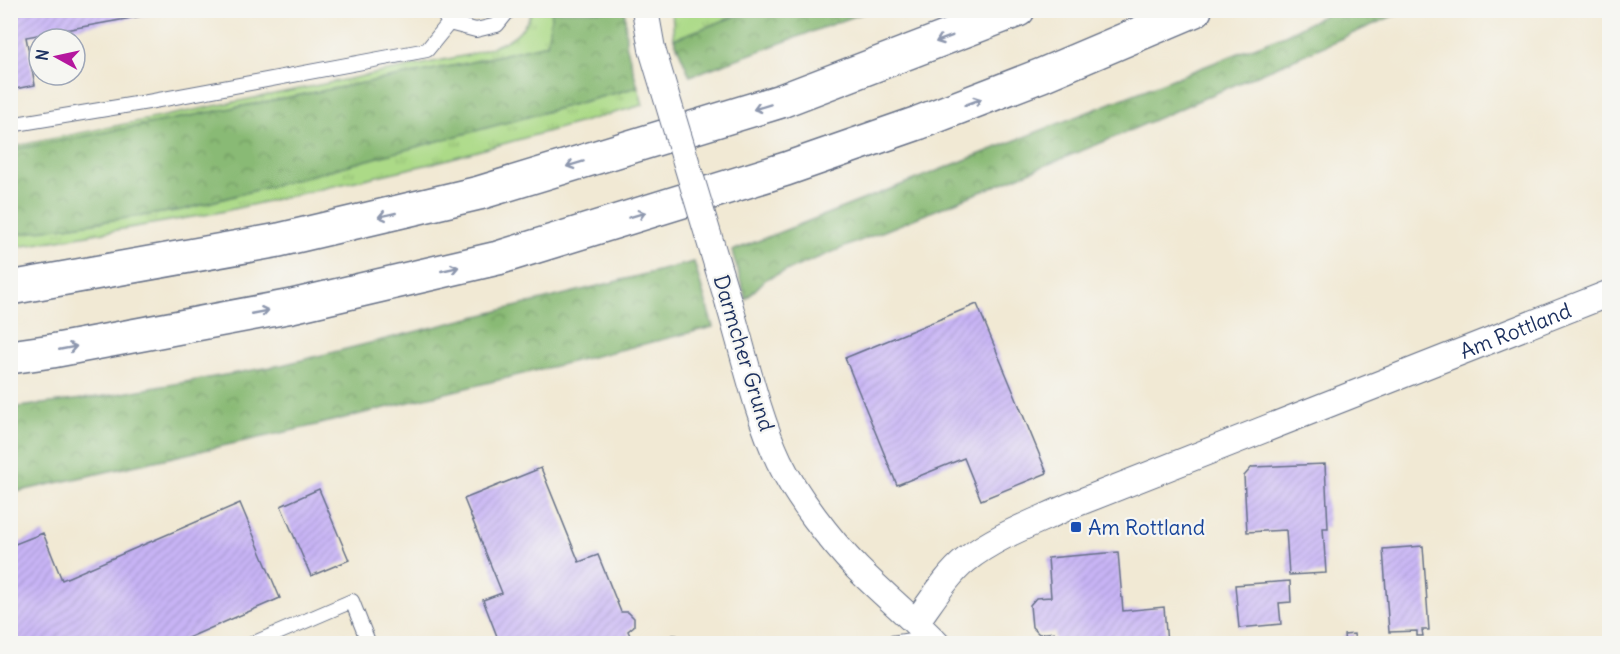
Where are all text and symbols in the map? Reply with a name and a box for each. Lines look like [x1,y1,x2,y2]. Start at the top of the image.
north arrow [27,27,87,87]
one-way arrow [935,34,954,45]
text: N [31,48,53,62]
one-way arrow [963,96,982,107]
one-way arrow [753,102,772,113]
one-way arrow [566,159,585,170]
one-way arrow [627,208,646,219]
one-way arrow [378,209,397,221]
one-way arrow [440,262,459,274]
street label: Darmcher Grund [707,272,781,434]
street label: Am Rottland [1456,296,1575,364]
one-way arrow [250,306,269,317]
one-way arrow [58,342,78,353]
place label: Am Rottland [1088,514,1205,541]
marker: Am Rottland [1069,520,1083,534]

